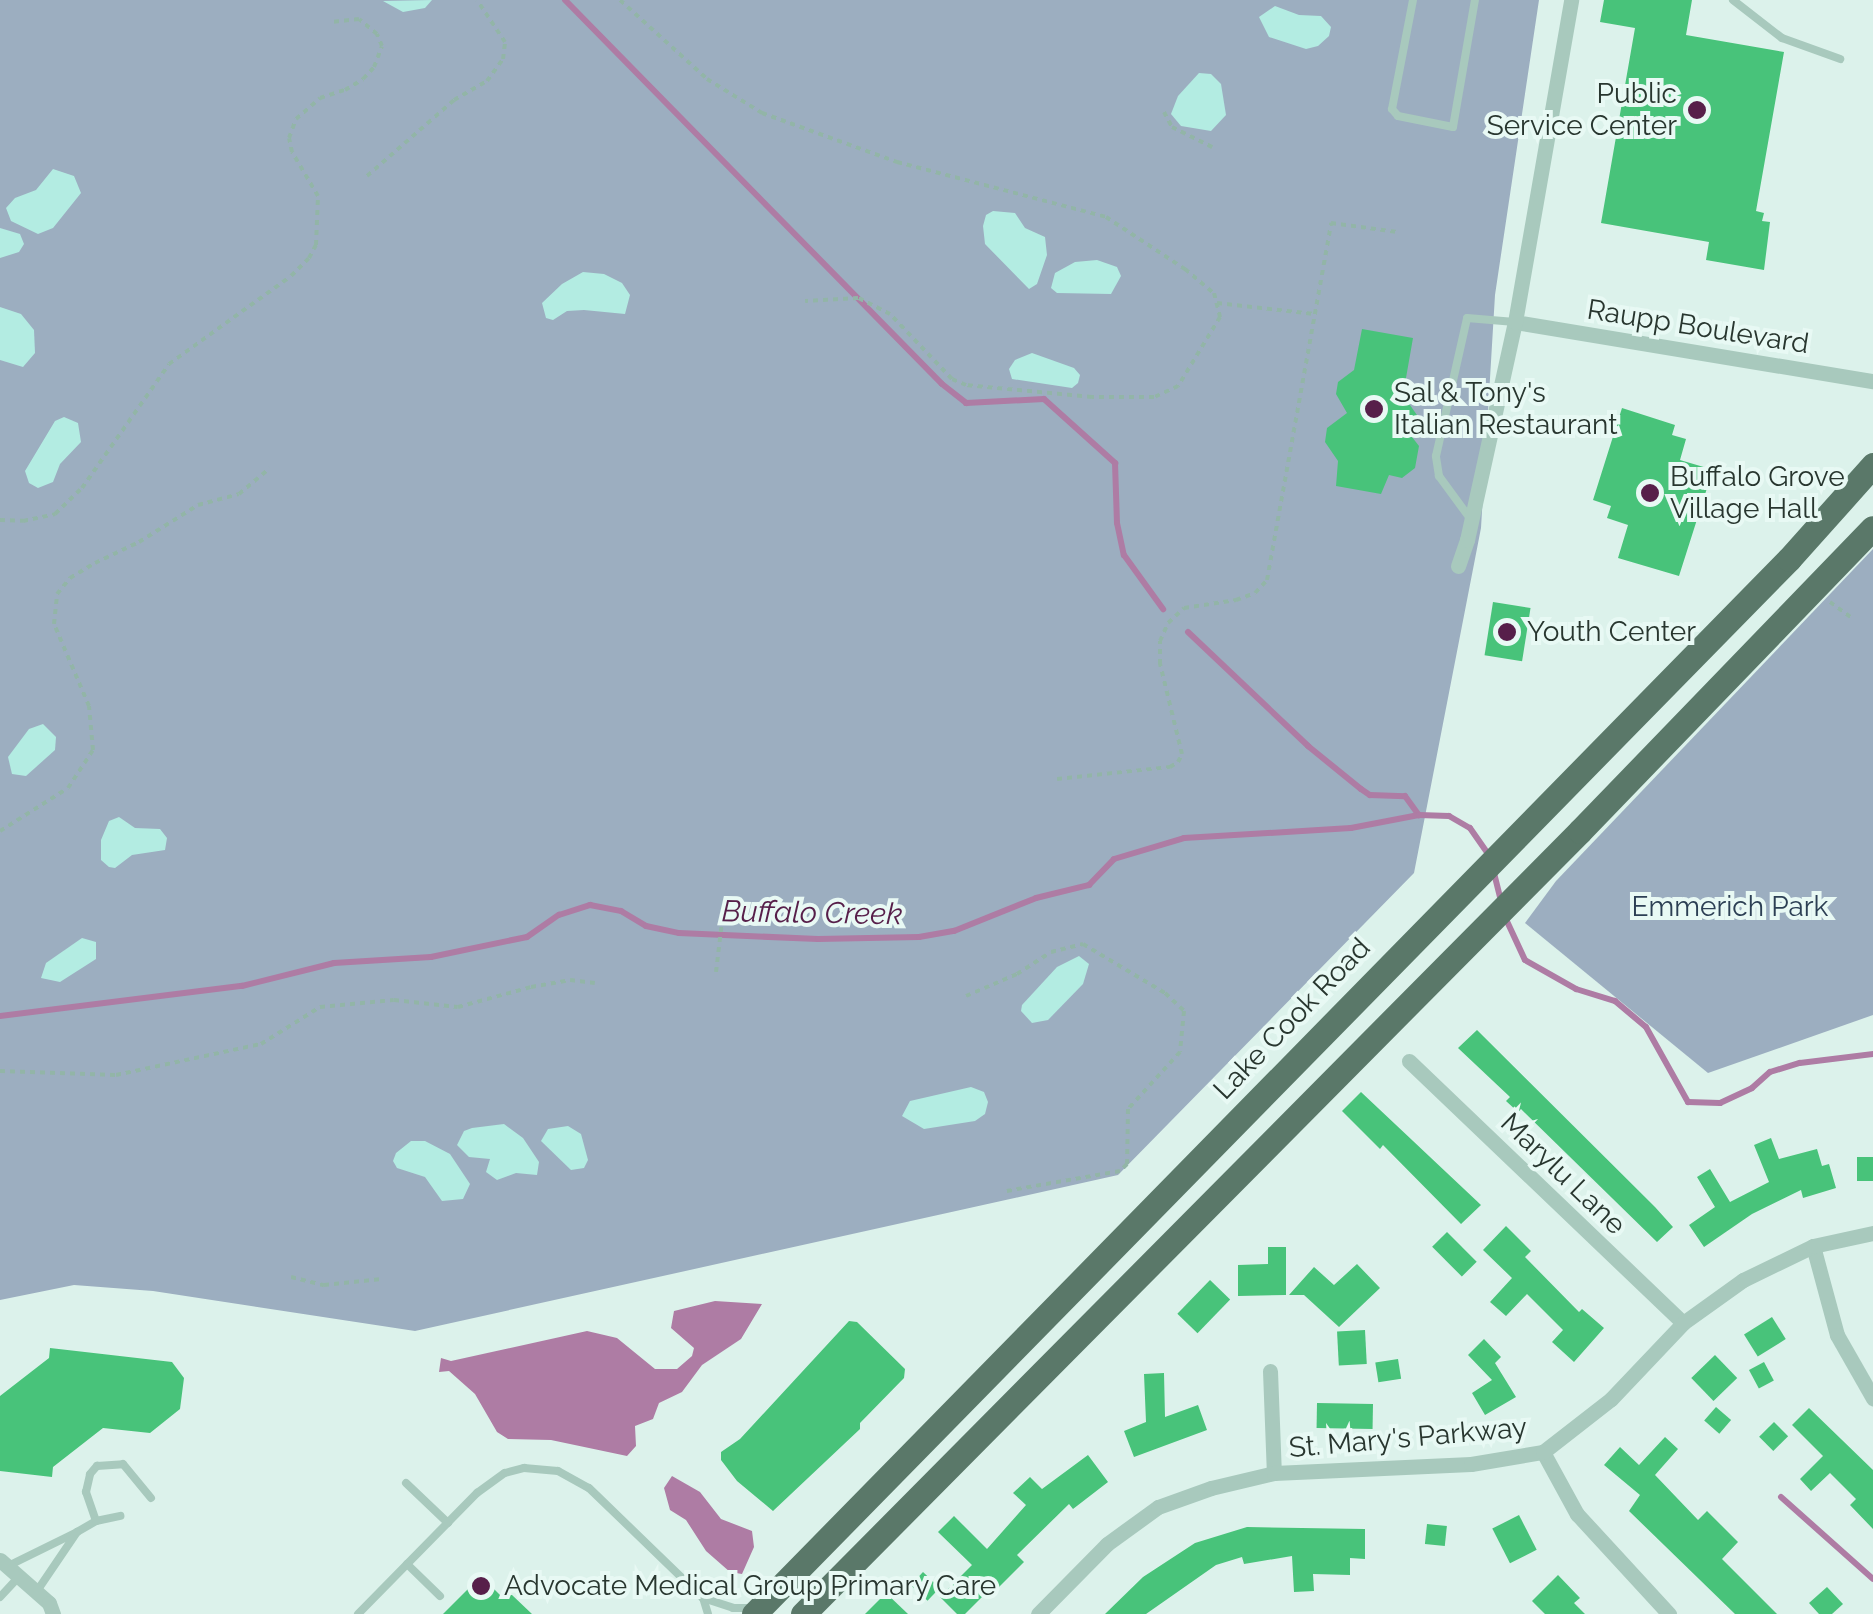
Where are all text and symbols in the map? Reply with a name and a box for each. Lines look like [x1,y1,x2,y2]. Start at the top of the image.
place label: Public Service Center [1487,77,1677,143]
marker: Public Service Center [1686,99,1708,121]
street label: Raupp Boulevard [1585,293,1811,361]
place label: Sal & Tony's Italian Restaurant [1394,376,1618,442]
marker: Sal & Tony's Italian Restaurant [1363,398,1385,420]
place label: Buffalo Grove Village Hall [1670,460,1845,526]
marker: Buffalo Grove Village Hall [1639,482,1661,504]
place label: Youth Center [1527,615,1696,649]
marker: Youth Center [1496,621,1518,643]
park label: Emmerich Park [1632,890,1828,924]
water label: Buffalo Creek [721,893,903,933]
street label: Lake Cook Road [1207,931,1377,1107]
street label: Marylu Lane [1494,1106,1632,1242]
street label: St. Mary's Parkway [1288,1411,1528,1465]
place label: Advocate Medical Group Primary Care [504,1569,998,1603]
marker: Advocate Medical Group Primary Care [468,1573,494,1599]

